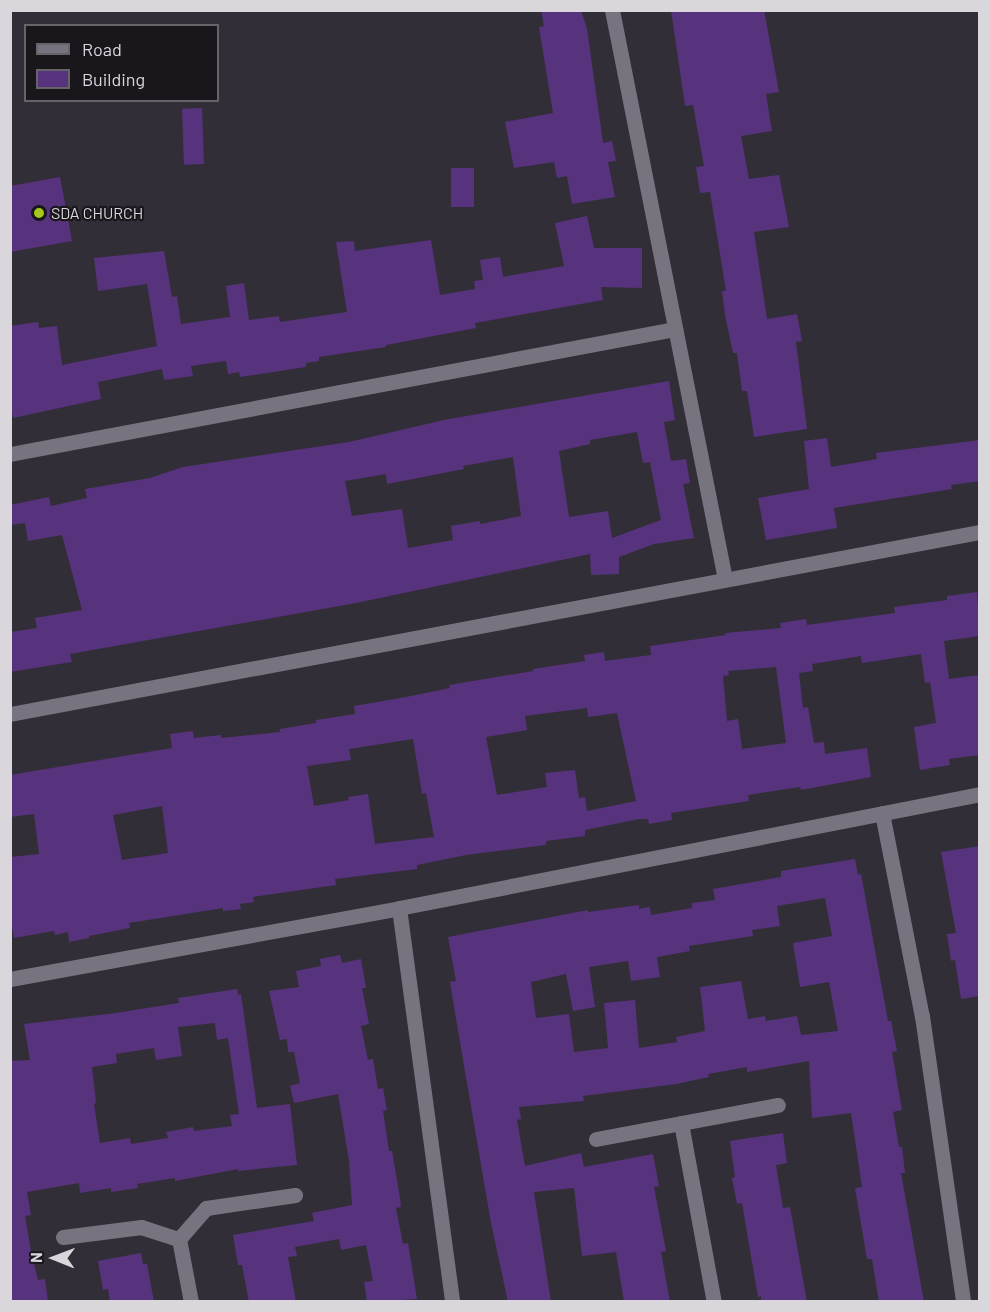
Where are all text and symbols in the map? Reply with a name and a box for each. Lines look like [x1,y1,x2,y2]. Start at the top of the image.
legend [24,24,219,102]
text: Road [82,38,122,60]
text: Building [82,68,145,90]
place label: SDA CHURCH [51,203,143,223]
marker: SDA CHURCH [32,206,46,220]
north arrow [24,1228,84,1288]
text: N [26,1252,45,1263]

